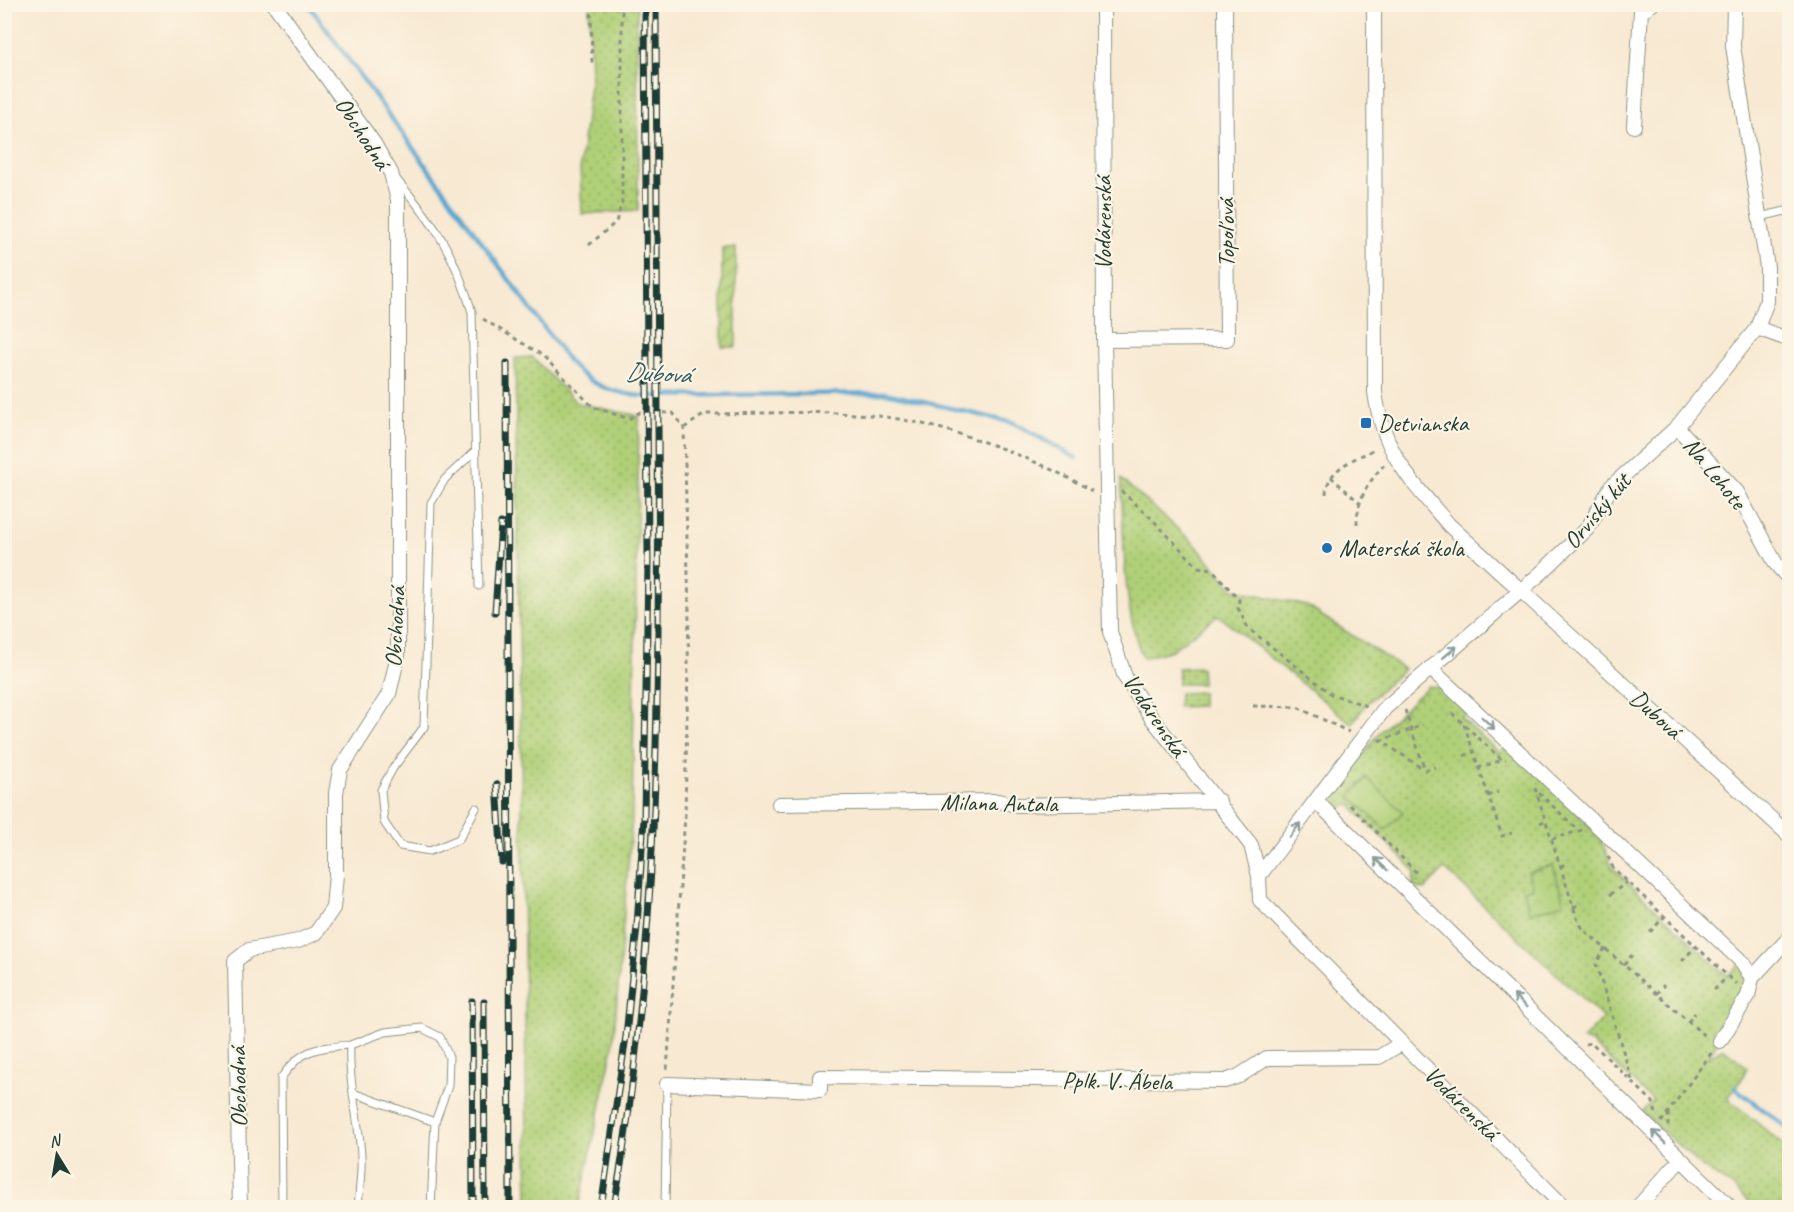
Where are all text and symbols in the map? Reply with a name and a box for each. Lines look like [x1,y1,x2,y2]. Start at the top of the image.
street label: Obchodná [328,91,399,177]
street label: Vodárenská [1088,173,1118,270]
street label: Topoľová [1211,196,1241,268]
water label: Dubová [625,355,698,392]
place label: Detvianska [1378,408,1470,438]
marker: Detvianska [1359,416,1373,430]
street label: Na Lehote [1677,431,1754,517]
street label: Orviský kút [1557,466,1639,555]
place label: Materská škola [1339,533,1465,563]
marker: Materská škola [1320,541,1334,555]
street label: Obchodná [378,583,412,668]
one-way arrow [1442,645,1457,659]
street label: Vodárenská [1116,668,1195,764]
street label: Dubová [1624,683,1690,747]
one-way arrow [1480,716,1495,730]
street label: Milana Antala [940,787,1059,819]
one-way arrow [1288,822,1301,838]
one-way arrow [1373,857,1388,871]
one-way arrow [1513,993,1528,1008]
street label: Obchodná [222,1044,254,1128]
street label: Vodárenská [1418,1059,1508,1149]
street label: Pplk. V. Ábela [1062,1065,1174,1097]
north arrow [27,1125,87,1185]
text: N [48,1130,64,1152]
one-way arrow [1652,1130,1667,1145]

